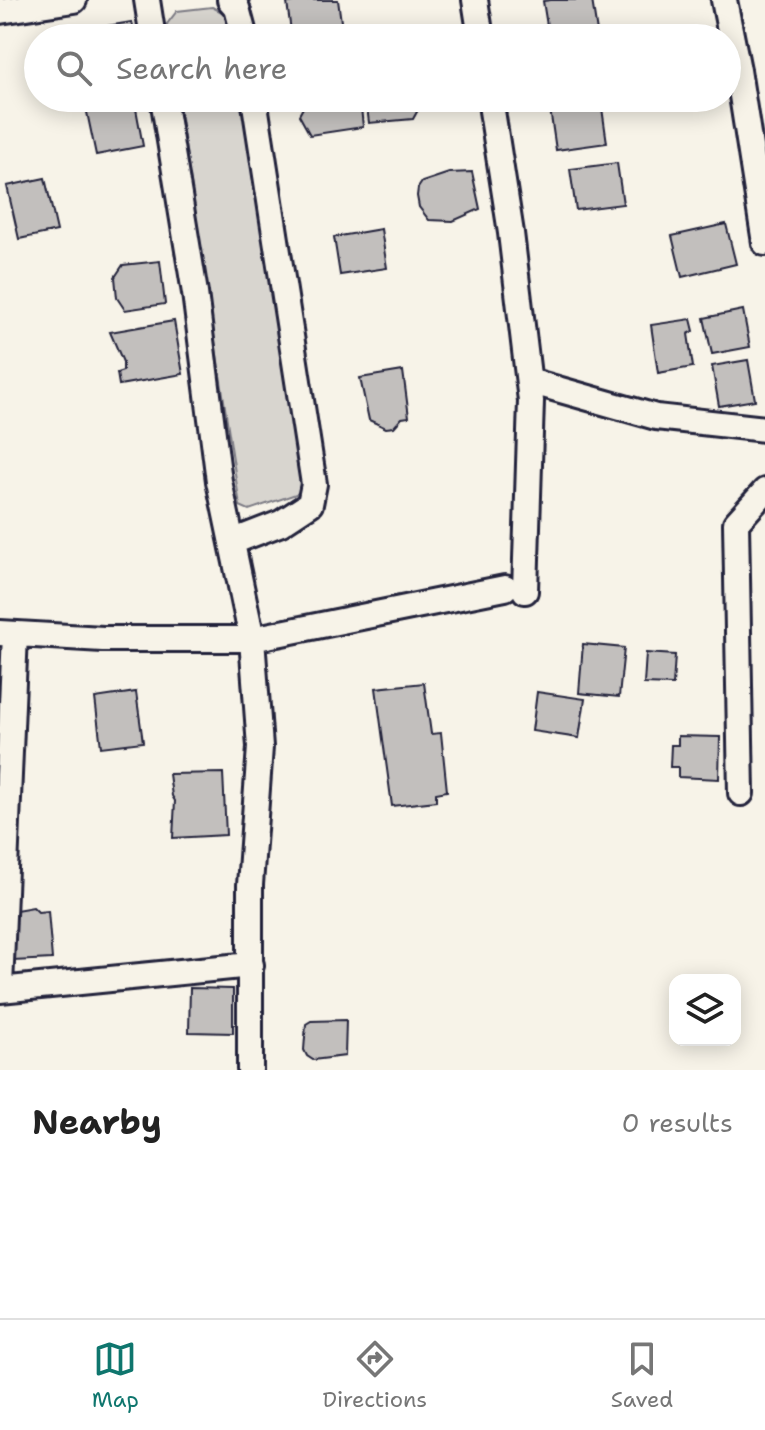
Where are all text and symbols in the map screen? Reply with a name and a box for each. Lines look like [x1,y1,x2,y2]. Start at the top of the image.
search box [24,24,741,112]
icon: search [52,46,96,90]
text: Search here [116,48,287,89]
map controls [669,974,741,1046]
button: layers [669,974,741,1046]
text: Nearby [32,1099,162,1145]
text: 0 results [621,1105,733,1140]
tab: Map [92,1337,139,1414]
tab: Directions [322,1337,427,1414]
tab: Saved [611,1337,673,1414]

